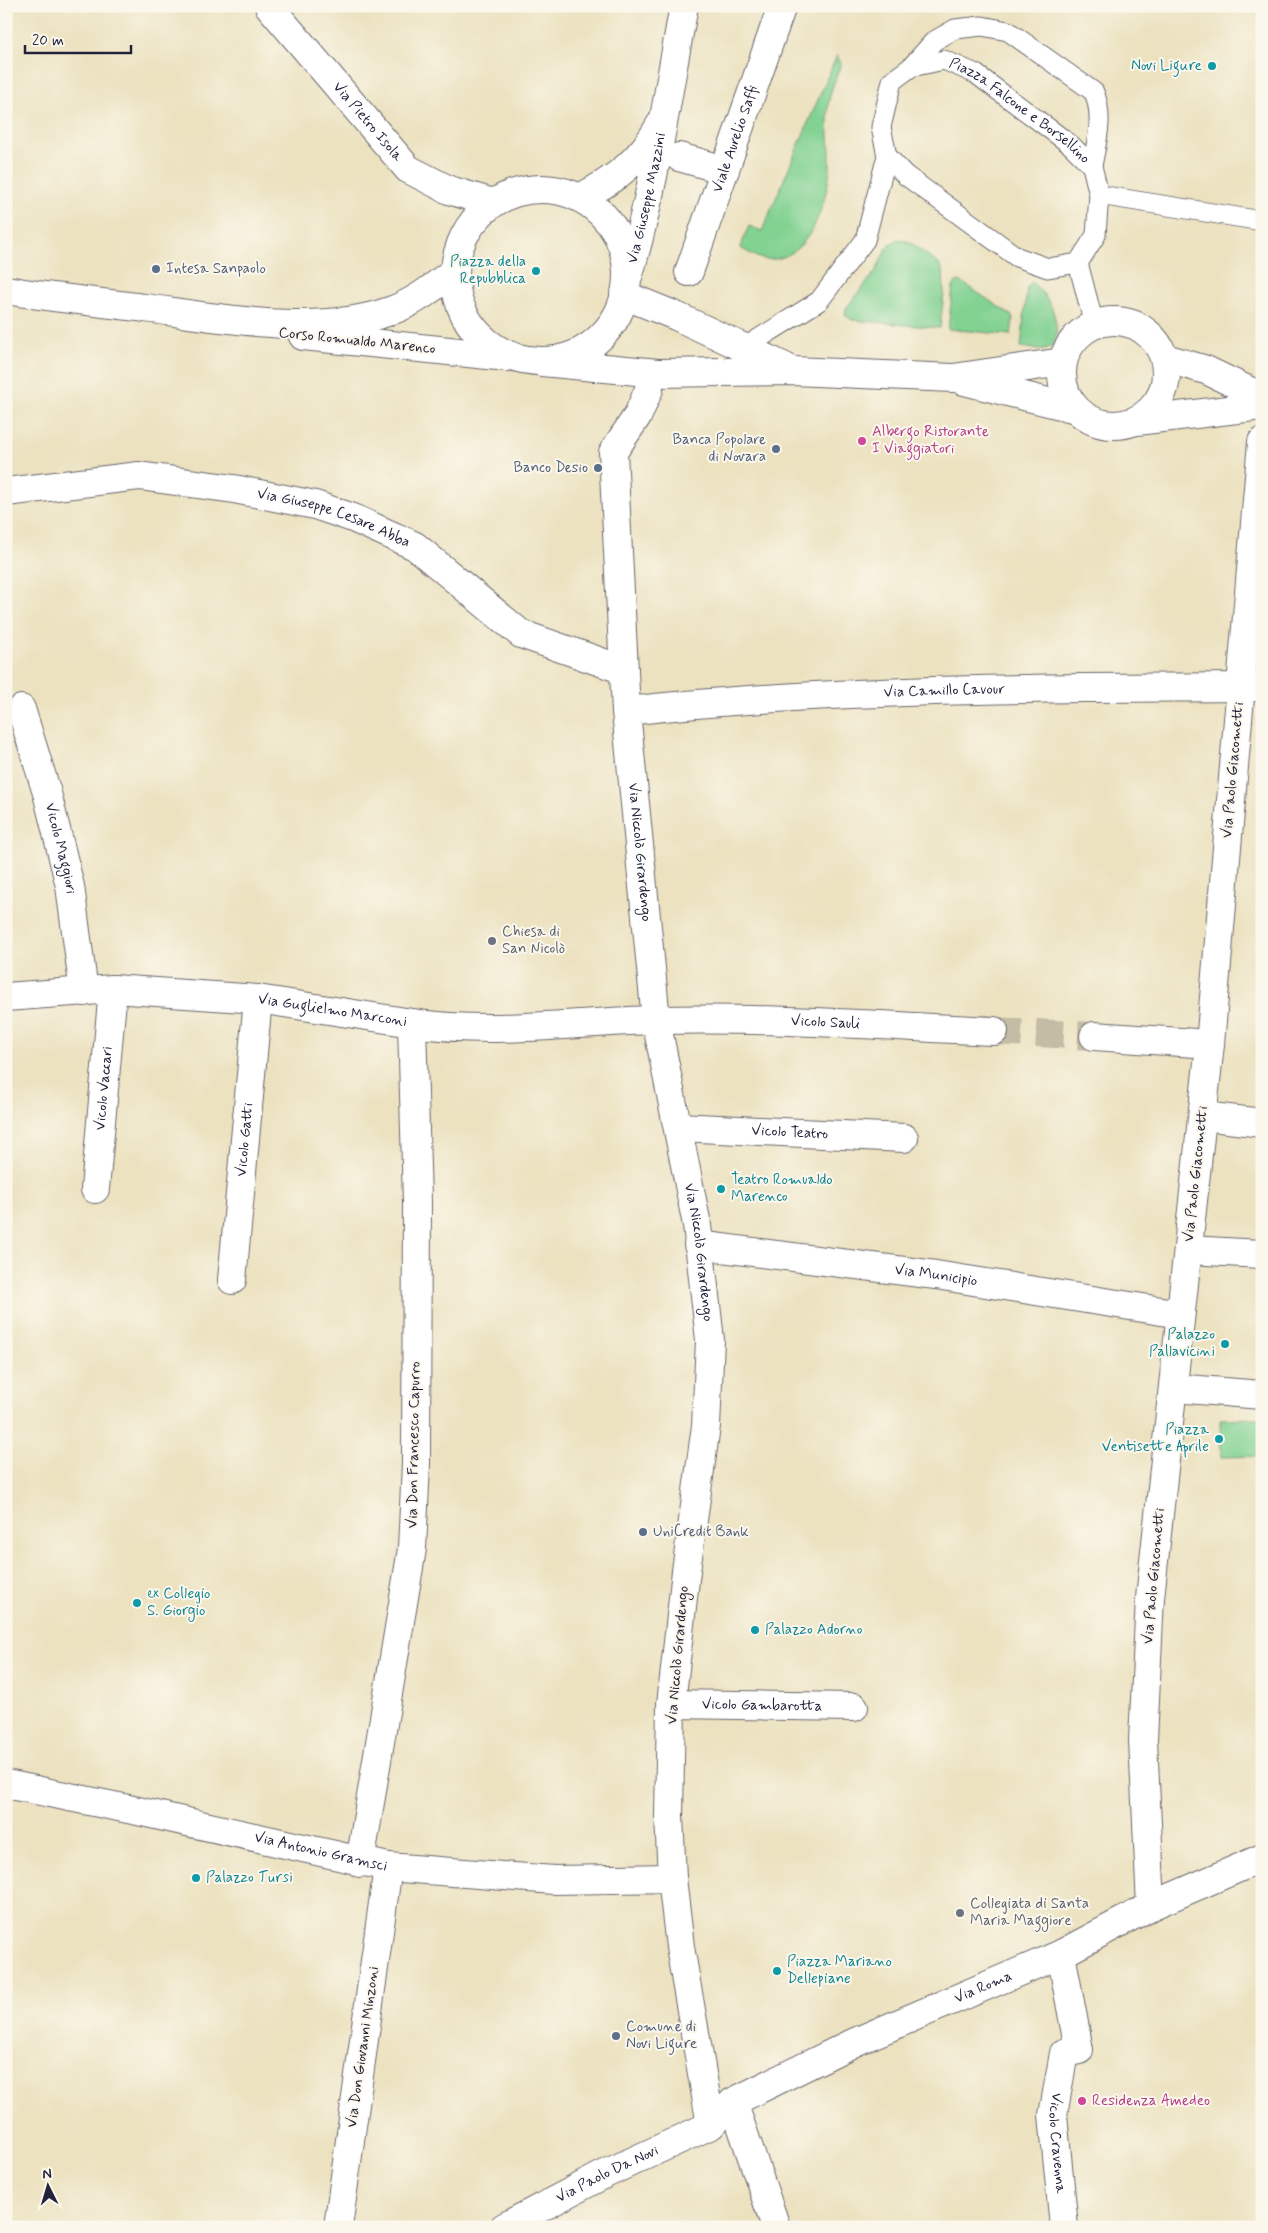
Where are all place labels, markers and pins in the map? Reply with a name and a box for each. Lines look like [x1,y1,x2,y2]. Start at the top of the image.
place label: Novi Ligure [1131,56,1202,77]
marker: Novi Ligure [1206,60,1218,72]
place label: Piazza della Repubblica [450,252,526,289]
place label: Intesa Sanpaolo [166,259,266,279]
marker: Intesa Sanpaolo [150,263,162,275]
marker: Piazza della Repubblica [530,265,542,277]
place label: Albergo Ristorante I Viaggiatori [872,422,989,460]
place label: Banca Popolare di Novara [673,430,766,467]
marker: Albergo Ristorante I Viaggiatori [856,435,868,447]
marker: Banca Popolare di Novara [770,443,782,455]
place label: Banco Desio [513,458,588,478]
marker: Banco Desio [592,462,604,474]
place label: Chiesa di San Nicolò [502,922,565,959]
marker: Chiesa di San Nicolò [486,935,498,947]
place label: Teatro Romualdo Marenco [731,1170,833,1207]
marker: Teatro Romualdo Marenco [715,1183,727,1195]
place label: Palazzo Pallavicini [1149,1325,1215,1362]
marker: Palazzo Pallavicini [1219,1338,1231,1350]
place label: Piazza Ventisette Aprile [1102,1420,1210,1458]
marker: Piazza Ventisette Aprile [1213,1433,1225,1445]
place label: UniCredit Bank [653,1522,749,1542]
marker: UniCredit Bank [637,1526,649,1538]
place label: ex Collegio S. Giorgio [147,1584,211,1622]
marker: ex Collegio S. Giorgio [131,1597,143,1609]
place label: Palazzo Adorno [765,1620,863,1640]
marker: Palazzo Adorno [749,1624,761,1636]
place label: Palazzo Tursi [206,1868,293,1888]
marker: Palazzo Tursi [190,1872,202,1884]
place label: Collegiata di Santa Maria Maggiore [970,1894,1089,1932]
marker: Collegiata di Santa Maria Maggiore [954,1907,966,1919]
place label: Piazza Mariano Dellepiane [787,1952,892,1989]
marker: Piazza Mariano Dellepiane [771,1965,783,1977]
place label: Comune di Novi Ligure [626,2017,697,2055]
marker: Comune di Novi Ligure [610,2030,622,2042]
place label: Residenza Amedeo [1092,2091,1210,2111]
marker: Residenza Amedeo [1076,2095,1088,2107]

